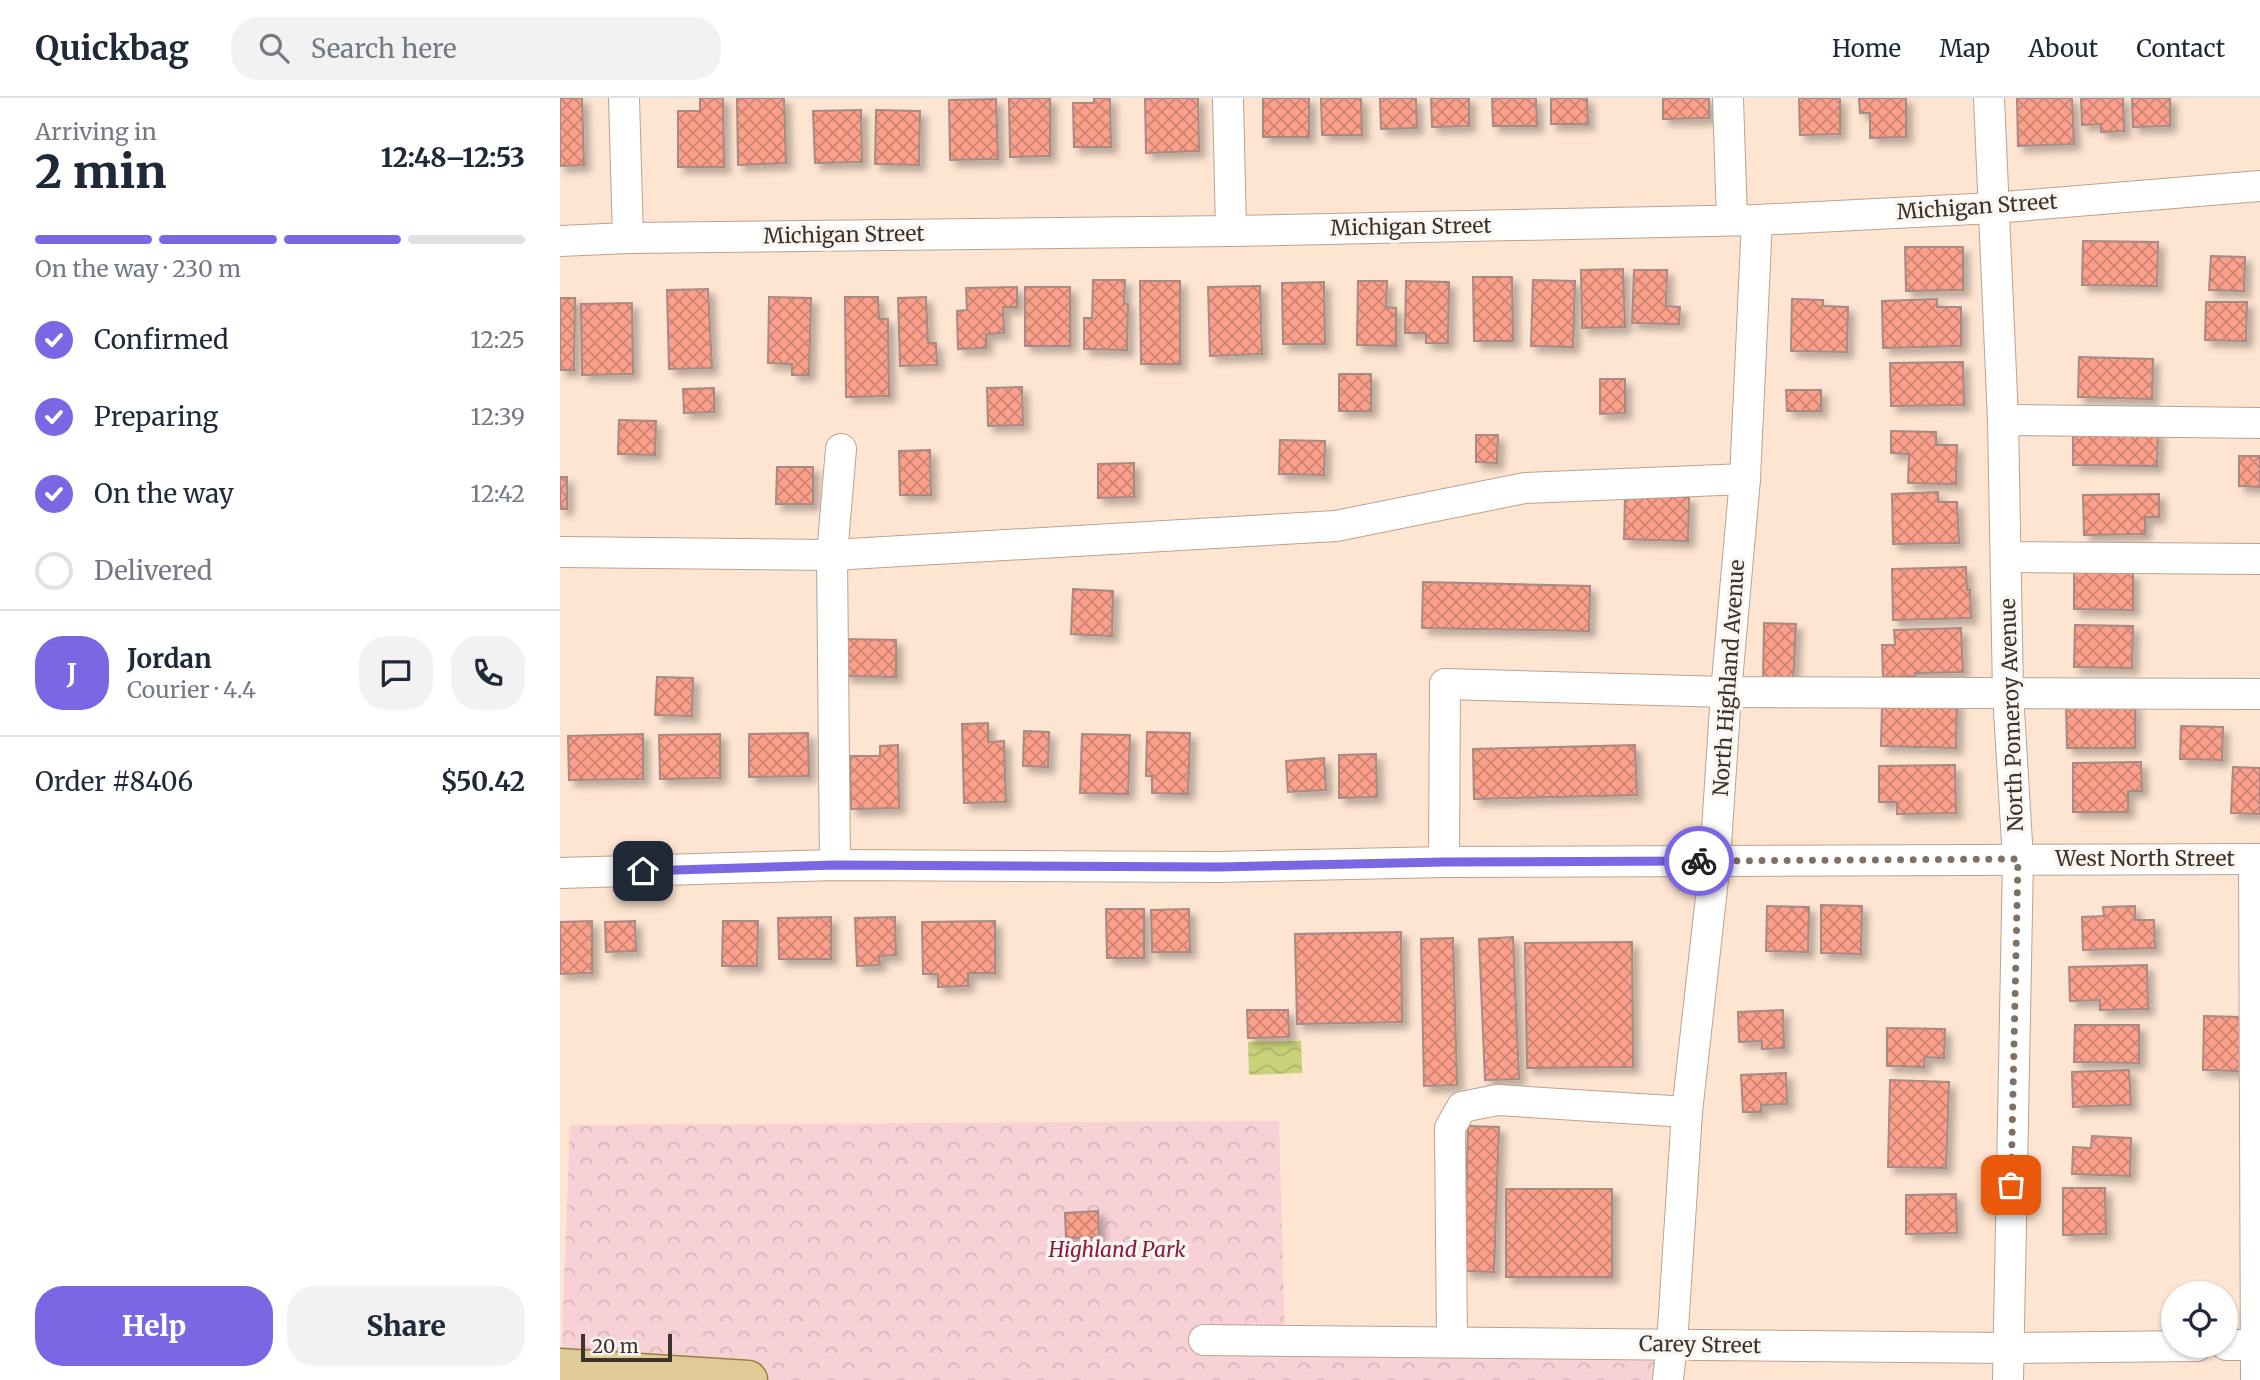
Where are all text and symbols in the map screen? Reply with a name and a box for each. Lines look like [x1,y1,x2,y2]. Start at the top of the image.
search box [231,17,721,80]
text: Quickbag [35,28,189,69]
icon: search [255,29,293,67]
text: Search here [311,32,457,65]
text: Home [1832,33,1901,64]
text: Map [1939,33,1990,64]
text: About [2028,33,2098,64]
text: Contact [2136,33,2225,64]
text: Arriving in [35,117,157,146]
text: 12:48–12:53 [381,141,525,174]
text: 2 min [35,143,167,201]
street label: Michigan Street [1896,187,2058,226]
street label: Michigan Street [1330,212,1492,241]
street label: Michigan Street [763,220,925,249]
text: On the way · 230 m [35,254,241,283]
icon: check [35,321,73,359]
text: Confirmed [94,323,229,356]
text: 12:25 [470,325,525,354]
icon: check [35,398,73,436]
text: Preparing [94,400,218,433]
text: 12:39 [470,402,525,431]
icon: check [35,475,73,513]
text: On the way [94,477,234,510]
text: 12:42 [471,479,525,508]
text: Delivered [94,554,213,587]
street label: North Highland Avenue [1707,559,1750,797]
street label: North Pomeroy Avenue [1994,598,2029,832]
button: chat [359,636,433,710]
button: phone [451,636,525,710]
text: Jordan [127,642,212,675]
text: J [67,657,77,690]
text: Courier · 4.4 [127,675,256,704]
text: Order #8406 [35,765,193,798]
text: $50.42 [440,765,525,798]
courier [1664,826,1734,896]
pin [613,841,673,901]
icon: bike [1680,842,1718,880]
street label: West North Street [2054,845,2235,872]
icon: home [624,852,662,890]
pin [1981,1155,2041,1215]
icon: bag [1992,1166,2030,1204]
park label: Highland Park [1047,1236,1186,1263]
map controls [2161,1281,2238,1358]
button: locate [2161,1281,2238,1358]
button: Help [35,1286,273,1366]
button: Share [287,1286,525,1366]
street label: Carey Street [1639,1330,1761,1359]
scale bar [581,1331,672,1363]
text: 20 m [592,1334,639,1358]

